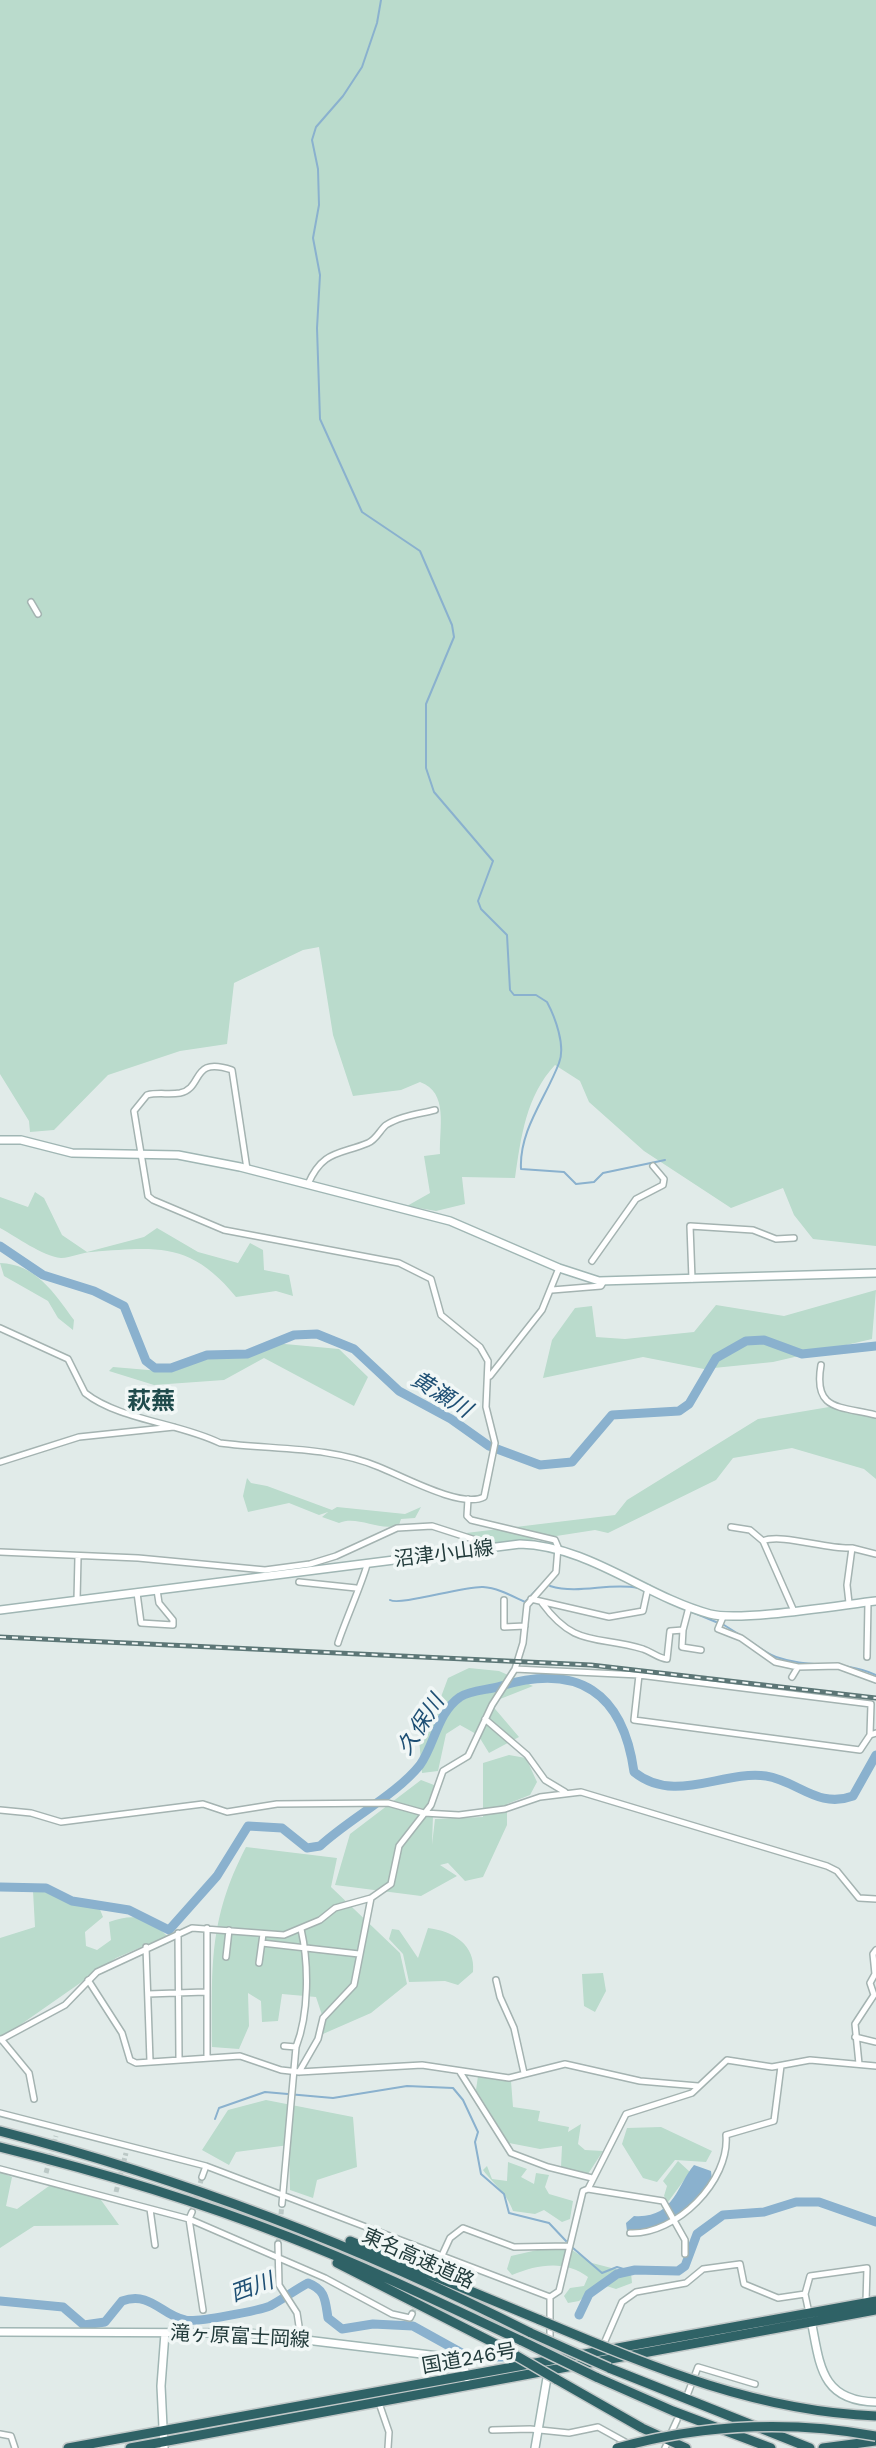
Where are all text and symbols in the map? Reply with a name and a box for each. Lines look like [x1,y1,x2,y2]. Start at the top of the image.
water label: 黄瀬川 [406,1366,476,1424]
district label: 萩蕪 [127,1388,175,1416]
street label: 沼津小山線 [393,1536,495,1572]
water label: 久保川 [392,1690,450,1760]
street label: 東名高速道路 [358,2224,478,2294]
water label: 西川 [227,2268,277,2308]
street label: 滝ヶ原富士岡線 [169,2321,311,2353]
street label: 国道246号 [420,2339,518,2379]

